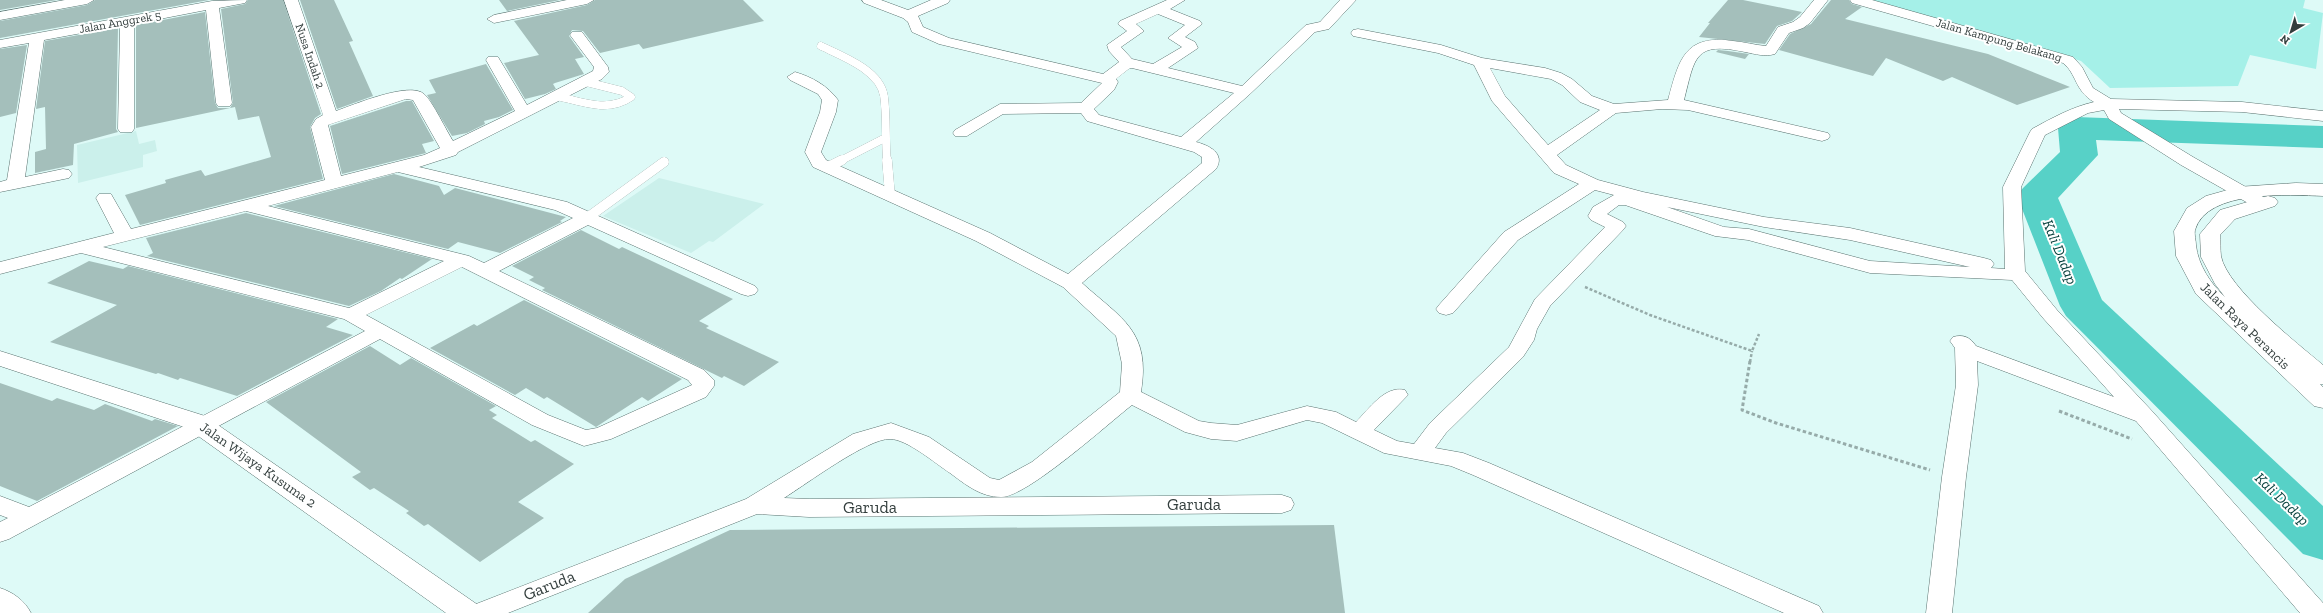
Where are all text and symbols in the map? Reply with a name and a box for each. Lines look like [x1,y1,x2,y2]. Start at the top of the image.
street label: Jalan Anggrek 5 [78,8,162,36]
north arrow [2271,12,2311,52]
street label: Jalan Kampung Belakang [1934,15,2064,65]
street label: Nusa Indah 2 [292,22,328,90]
text: N [2277,31,2292,47]
water label: Kali Dadap [2039,217,2081,287]
street label: Jalan Raya Perancis [2197,279,2293,373]
street label: Jalan Wijaya Kusuma 2 [197,419,319,511]
water label: Kali Dadap [2251,469,2313,529]
street label: Garuda [1167,494,1221,514]
street label: Garuda [843,497,897,517]
street label: Garuda [520,566,578,604]

